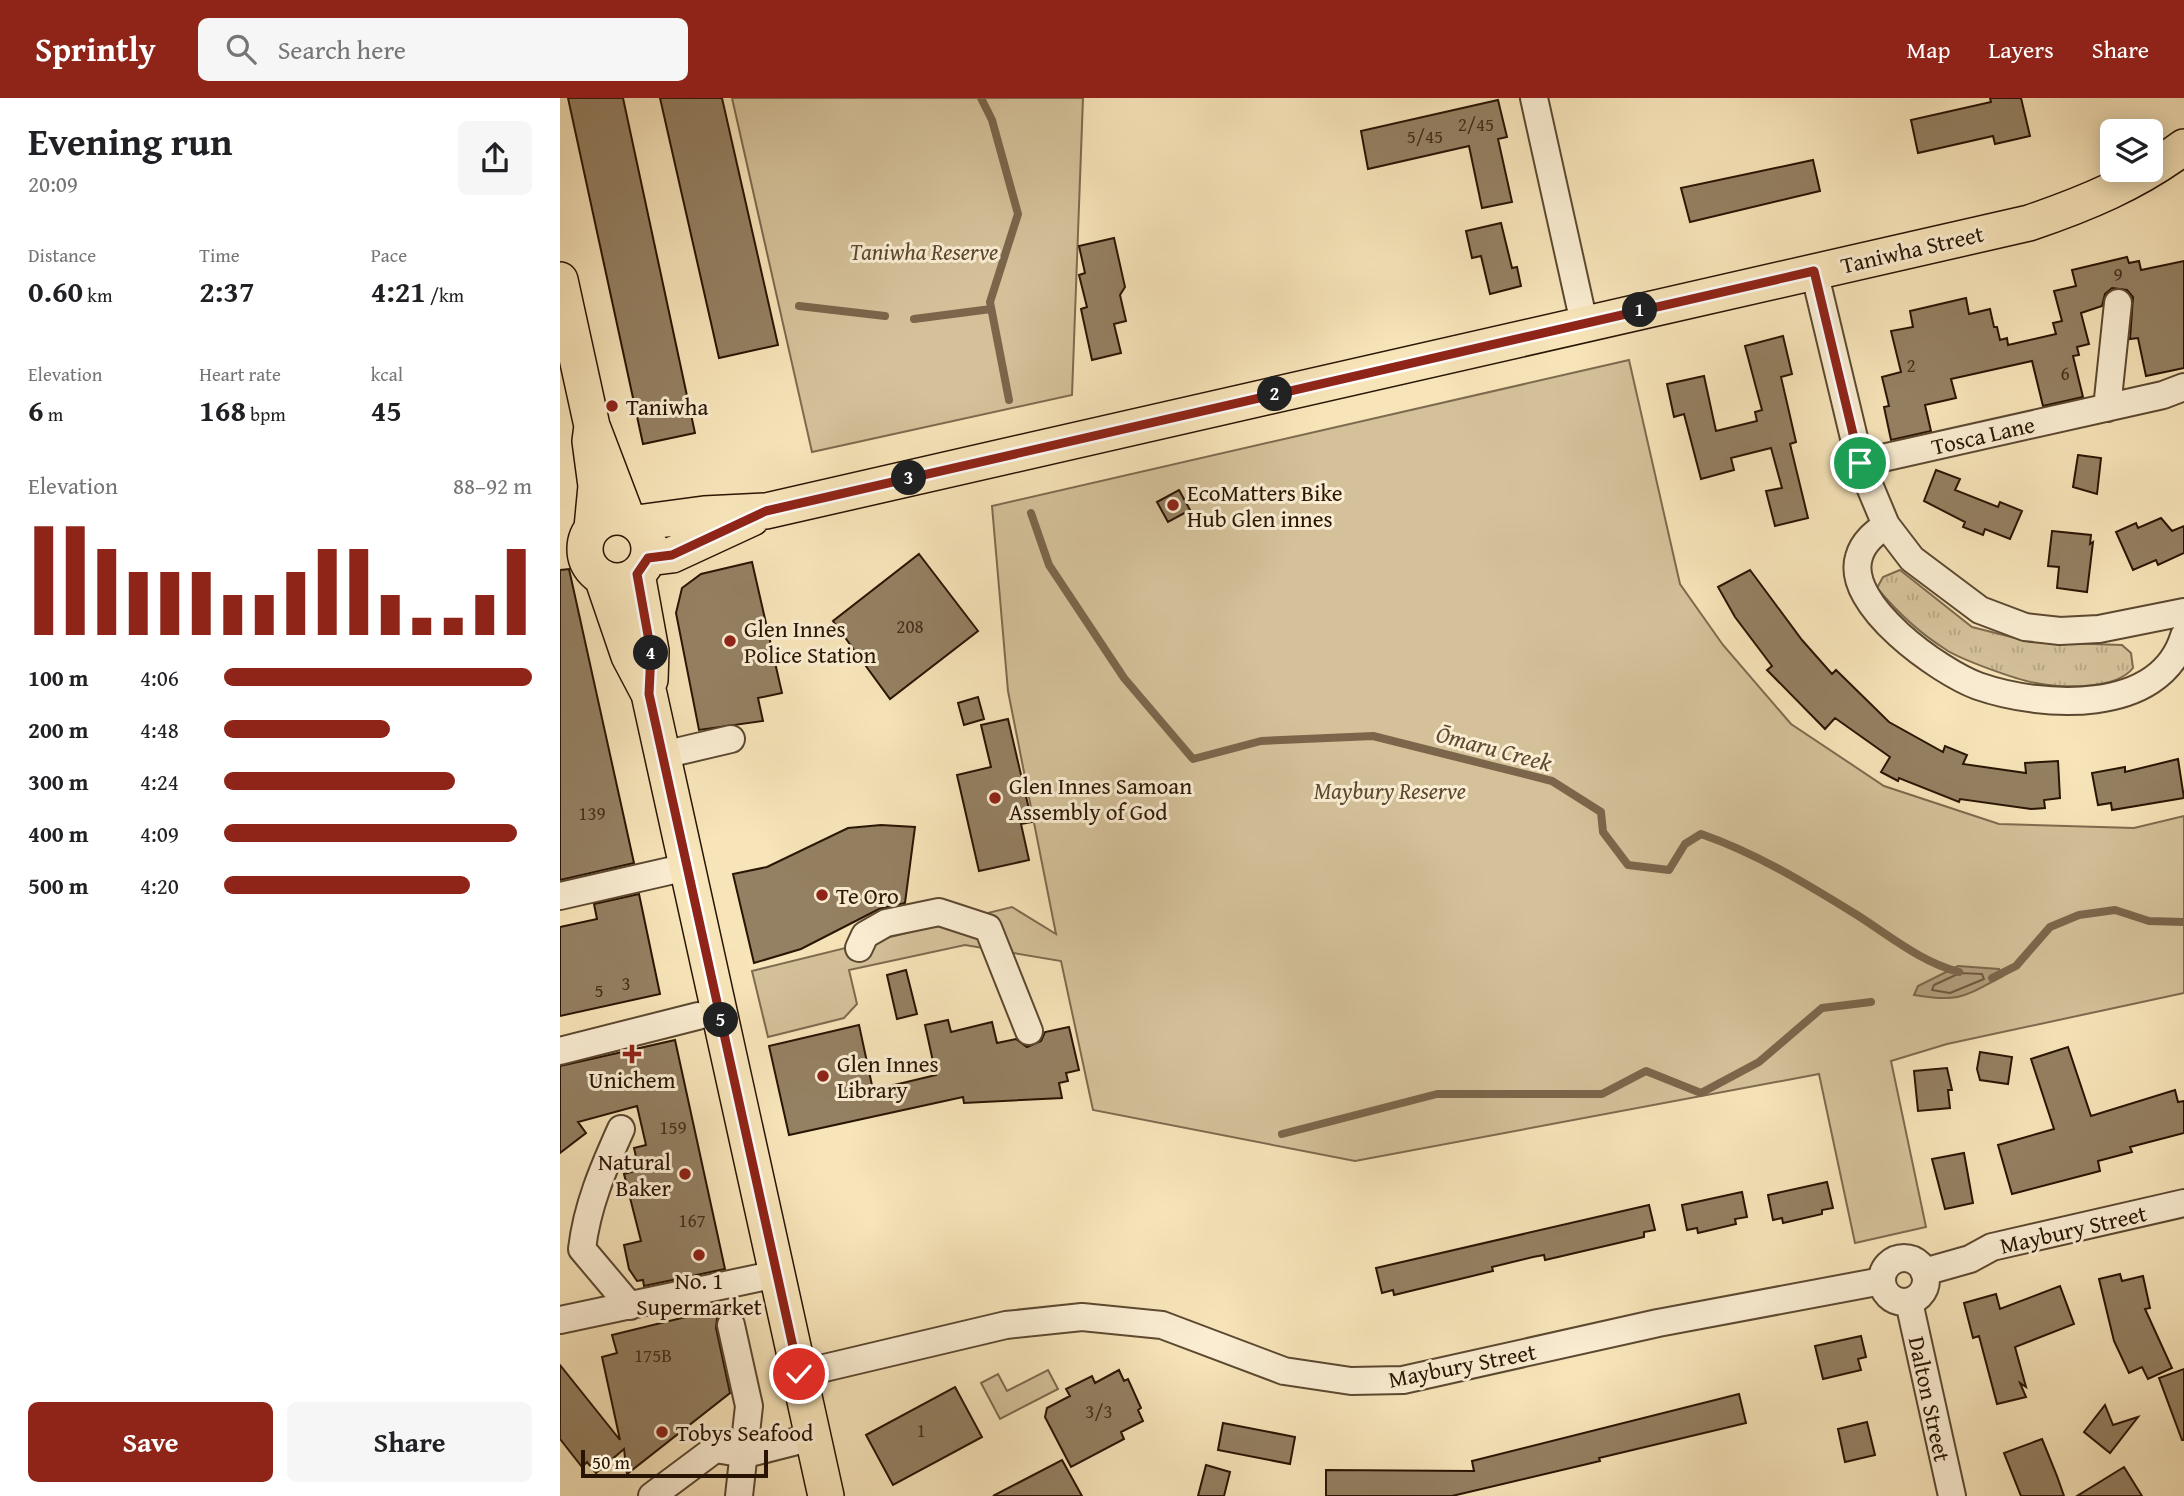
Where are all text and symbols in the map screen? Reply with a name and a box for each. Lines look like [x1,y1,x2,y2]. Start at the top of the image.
search box [198,18,688,81]
text: Sprintly [35,25,156,73]
icon: search [222,30,260,68]
text: Search here [278,30,406,69]
text: Map [1907,32,1950,67]
text: Layers [1988,32,2054,67]
text: Share [2092,32,2149,67]
house number: 2/45 [1458,110,1494,138]
text: Evening run [28,113,232,169]
map controls [2100,119,2163,182]
button: layers [2100,119,2163,182]
button: share [458,121,532,195]
house number: 5/45 [1407,122,1443,150]
text: 20:09 [28,167,78,200]
street label: Taniwha Street [1837,217,1987,281]
park label: Taniwha Reserve [850,235,998,268]
text: Distance [28,241,96,269]
text: Time [199,241,240,269]
text: Pace [371,241,407,269]
house number: 9 [2113,260,2123,288]
text: 0.60 [28,269,83,313]
text: 2:37 [199,269,254,313]
text: 4:21 [371,269,426,313]
text: km [83,281,112,309]
text: /km [426,281,464,309]
pin: 1 [1622,292,1658,328]
text: 1 [1635,295,1644,323]
house number: 2 [1906,351,1916,379]
house number: 6 [2060,359,2070,387]
text: Elevation [28,360,102,388]
text: Heart rate [199,360,281,388]
text: kcal [371,360,403,388]
pin: 2 [1258,376,1292,412]
text: 2 [1270,379,1279,407]
text: 6 [28,388,44,432]
text: 168 [199,388,246,432]
text: 45 [371,388,402,432]
place label: Taniwha [626,390,708,423]
marker: Taniwha [604,398,620,414]
text: m [44,400,63,428]
text: bpm [246,400,286,428]
street label: Tosca Lane [1928,407,2038,463]
pin [1830,433,1890,493]
icon: arrive [1841,444,1879,482]
pin: 3 [892,460,926,496]
text: 3 [904,463,913,491]
text: Elevation [28,469,118,502]
text: 88–92 m [453,469,532,502]
place label: EcoMatters Bike Hub Glen innes [1187,476,1343,535]
marker: EcoMatters Bike Hub Glen innes [1165,497,1181,513]
place label: Glen Innes Police Station [744,612,877,671]
house number: 208 [896,612,924,640]
marker: Glen Innes Police Station [722,633,738,649]
pin: 4 [634,636,668,670]
text: 4 [646,638,655,666]
text: 100 m [28,661,89,694]
text: 4:06 [140,661,179,694]
text: 200 m [28,713,89,746]
text: 4:48 [140,713,179,746]
water label: Ōmaru Creek [1432,716,1556,780]
text: 300 m [28,765,89,798]
text: 4:24 [140,765,179,798]
place label: Glen Innes Samoan Assembly of God [1009,769,1192,828]
park label: Maybury Reserve [1314,774,1466,807]
marker: Glen Innes Samoan Assembly of God [987,790,1003,806]
house number: 139 [578,799,606,827]
text: 400 m [28,817,89,850]
text: 4:09 [140,817,179,850]
text: 500 m [28,869,89,902]
text: 4:20 [140,869,179,902]
place label: Te Oro [836,879,899,912]
marker: Te Oro [814,887,830,903]
house number: 3 [621,969,631,997]
house number: 5 [594,976,604,1004]
pin: 5 [704,1002,738,1038]
text: 5 [716,1005,725,1033]
marker: Unichem [624,1046,640,1062]
place label: Glen Innes Library [837,1047,939,1106]
place label: Unichem [589,1063,676,1096]
marker: Glen Innes Library [815,1068,831,1084]
house number: 159 [659,1113,687,1141]
place label: Natural Baker [598,1145,672,1204]
marker: Natural Baker [677,1166,693,1182]
street label: Maybury Street [1996,1196,2150,1262]
house number: 167 [678,1206,706,1234]
marker: No. 1 Supermarket [691,1247,707,1263]
place label: No. 1 Supermarket [636,1264,762,1323]
street label: Dalton Street [1901,1333,1959,1465]
street label: Maybury Street [1385,1335,1539,1395]
house number: 175B [634,1341,672,1369]
pin [769,1344,829,1404]
icon: check [780,1355,818,1393]
house number: 3/3 [1085,1397,1113,1425]
button: Save [28,1402,273,1482]
button: Share [287,1402,532,1482]
place label: Tobys Seafood [676,1416,814,1449]
house number: 1 [916,1416,926,1444]
marker: Tobys Seafood [654,1424,670,1440]
scale bar [581,1447,768,1479]
text: 50 m [592,1448,630,1476]

